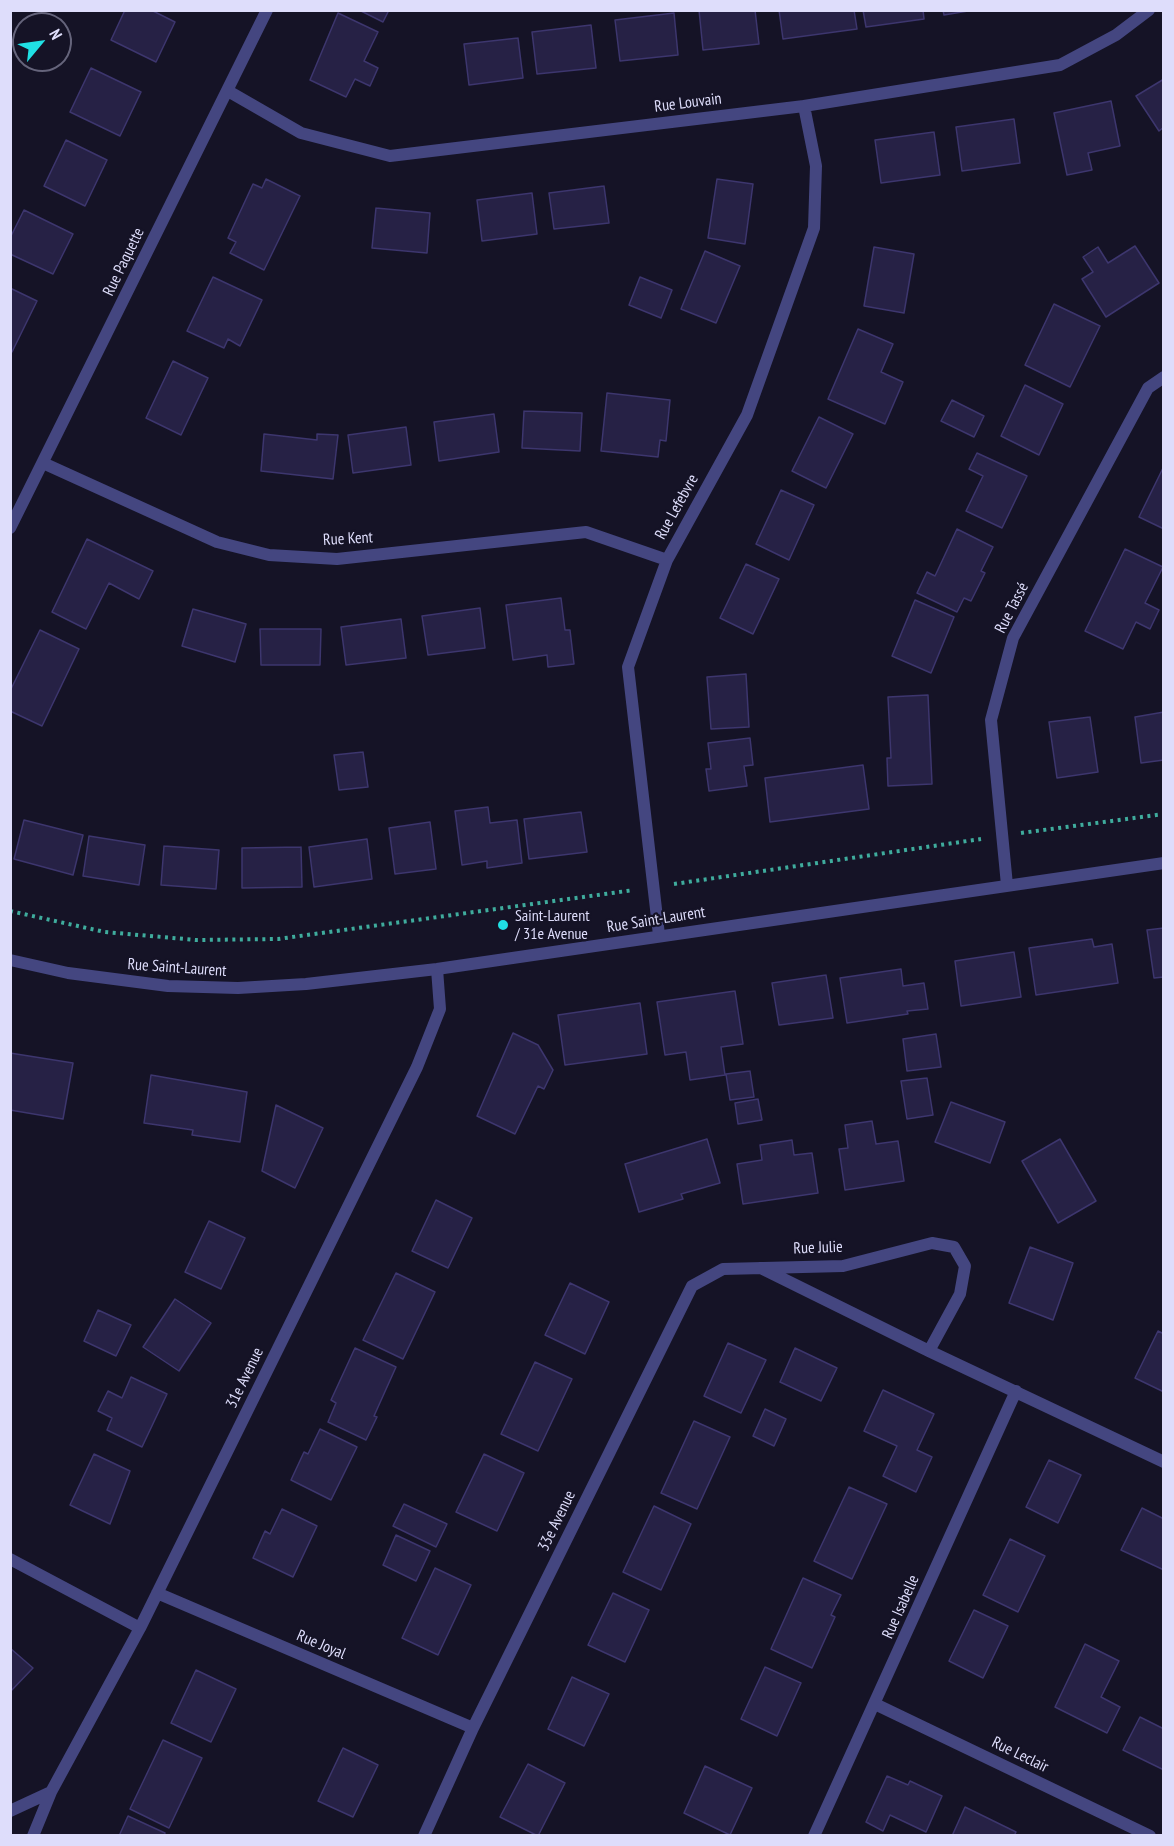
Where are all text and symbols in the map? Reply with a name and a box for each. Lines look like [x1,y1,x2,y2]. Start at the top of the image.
north arrow [12,12,72,72]
text: N [45,26,67,43]
street label: Rue Louvain [653,89,723,117]
street label: Rue Paquette [99,225,149,299]
street label: Rue Lefebvre [651,471,703,543]
street label: Rue Kent [323,528,373,550]
street label: Rue Tassé [991,579,1033,637]
street label: Rue Saint-Laurent [605,903,707,937]
place label: Saint-Laurent / 31e Avenue [515,906,590,944]
marker: Saint-Laurent / 31e Avenue [496,918,510,932]
street label: Rue Saint-Laurent [127,955,227,981]
street label: Rue Julie [793,1238,843,1258]
street label: 31e Avenue [222,1345,268,1411]
street label: 33e Avenue [534,1488,580,1554]
street label: Rue Isabelle [878,1572,924,1642]
street label: Rue Joyal [294,1626,348,1664]
street label: Rue Leclair [989,1733,1051,1777]

